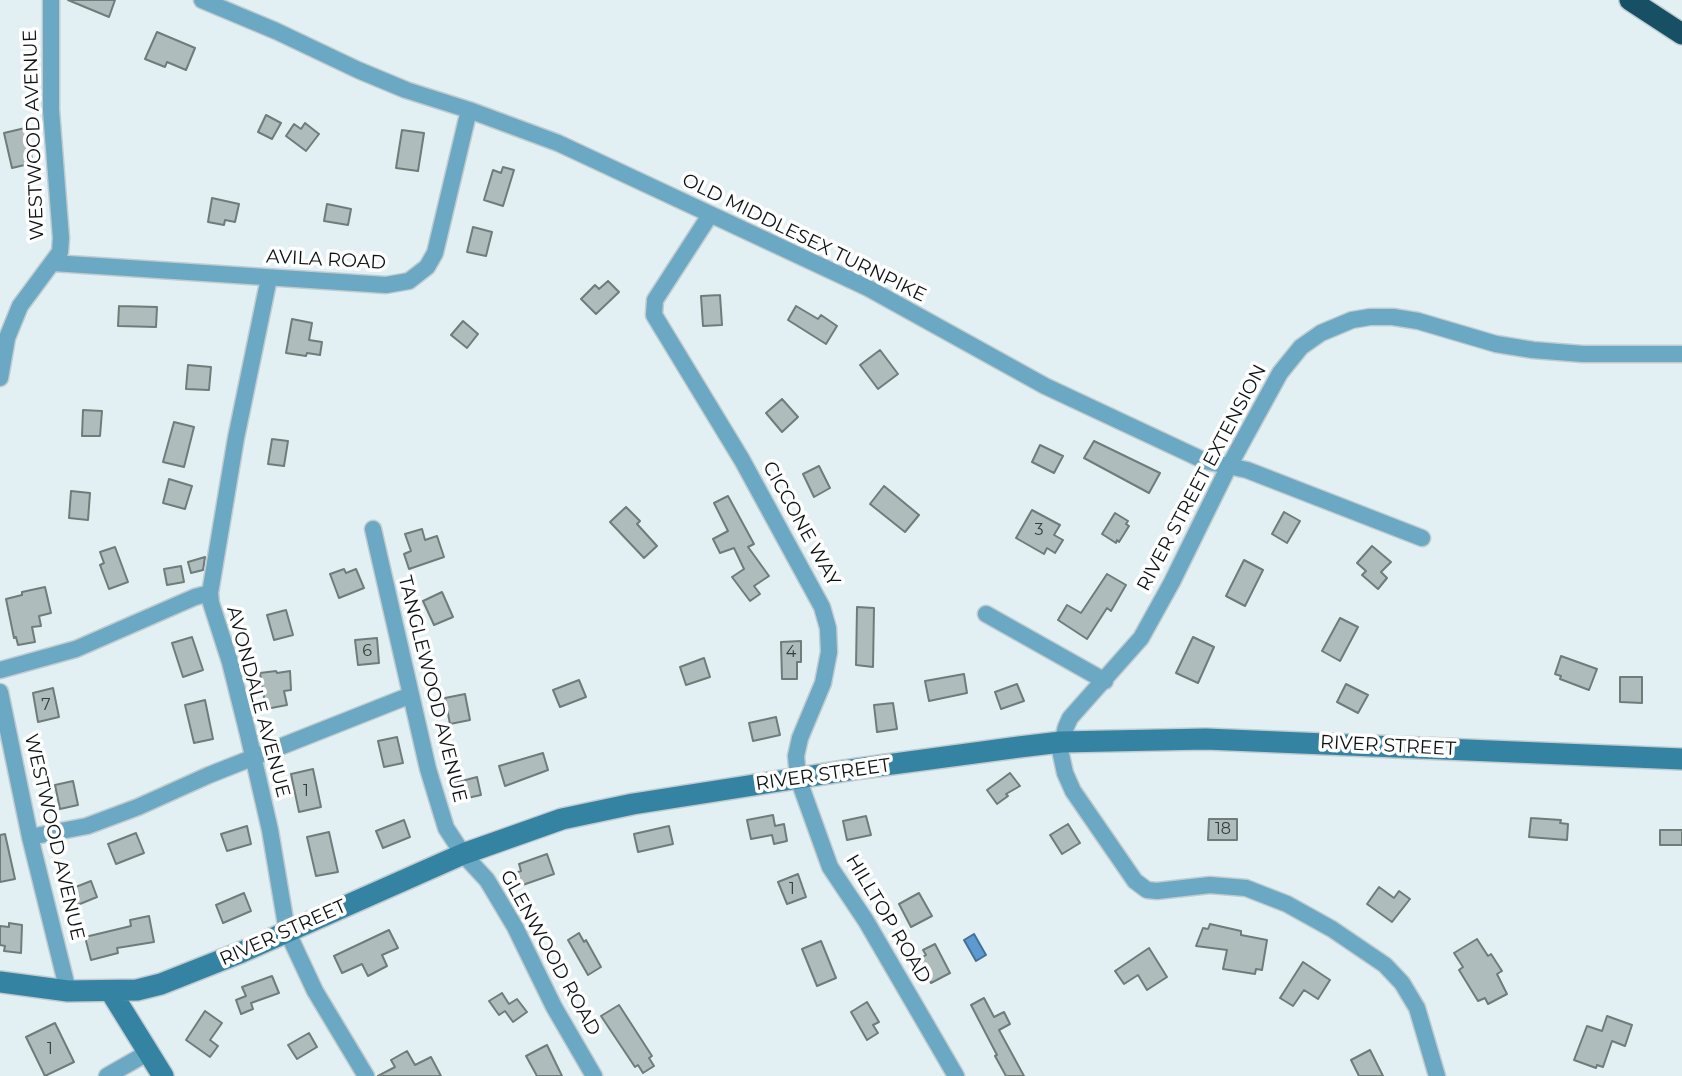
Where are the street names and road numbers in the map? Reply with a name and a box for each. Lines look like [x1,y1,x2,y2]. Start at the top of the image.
street label: WESTWOOD AVENUE [19,29,49,241]
street label: OLD MIDDLESEX TURNPIKE [678,169,930,307]
street label: AVILA ROAD [265,245,387,275]
street label: RIVER STREET EXTENSION [1132,361,1272,595]
street label: CICCONE WAY [757,458,845,590]
street label: TANGLEWOOD AVENUE [393,573,471,805]
street label: AVONDALE AVENUE [221,604,295,800]
street label: RIVER STREET [1319,731,1457,761]
street label: WESTWOOD AVENUE [19,732,89,942]
street label: RIVER STREET [754,754,892,796]
street label: HILLTOP ROAD [841,850,935,988]
street label: GLENWOOD ROAD [495,866,605,1040]
street label: RIVER STREET [216,895,350,971]

